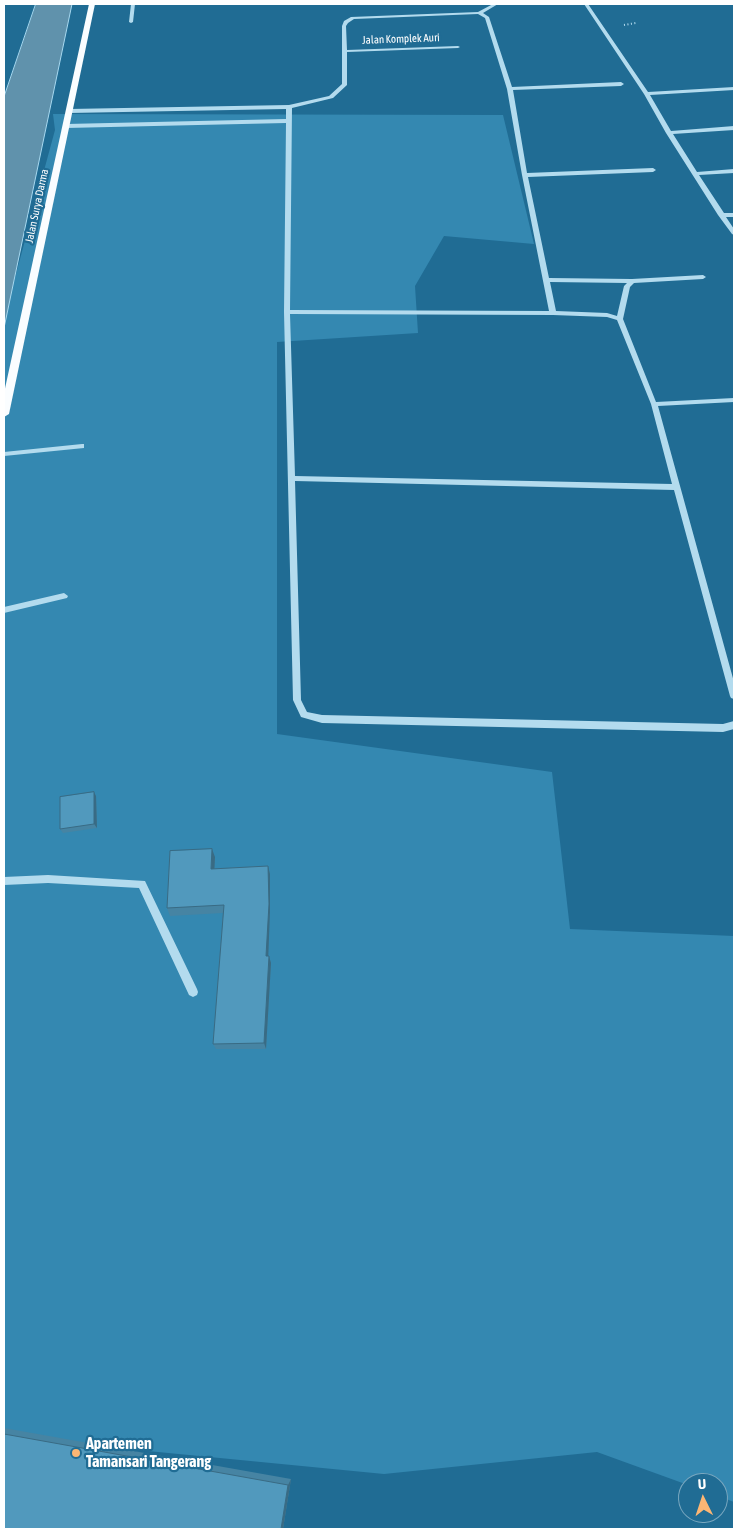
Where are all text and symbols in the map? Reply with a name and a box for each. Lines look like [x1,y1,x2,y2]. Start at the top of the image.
street label: Jalan Komplek Auri [362,31,440,47]
street label: Jalan Surya Darma [23,168,51,244]
place label: Apartemen Tamansari Tangerang [86,1434,211,1472]
marker: Apartemen Tamansari Tangerang [70,1447,82,1459]
north arrow [678,1473,728,1523]
text: U [697,1476,707,1492]

